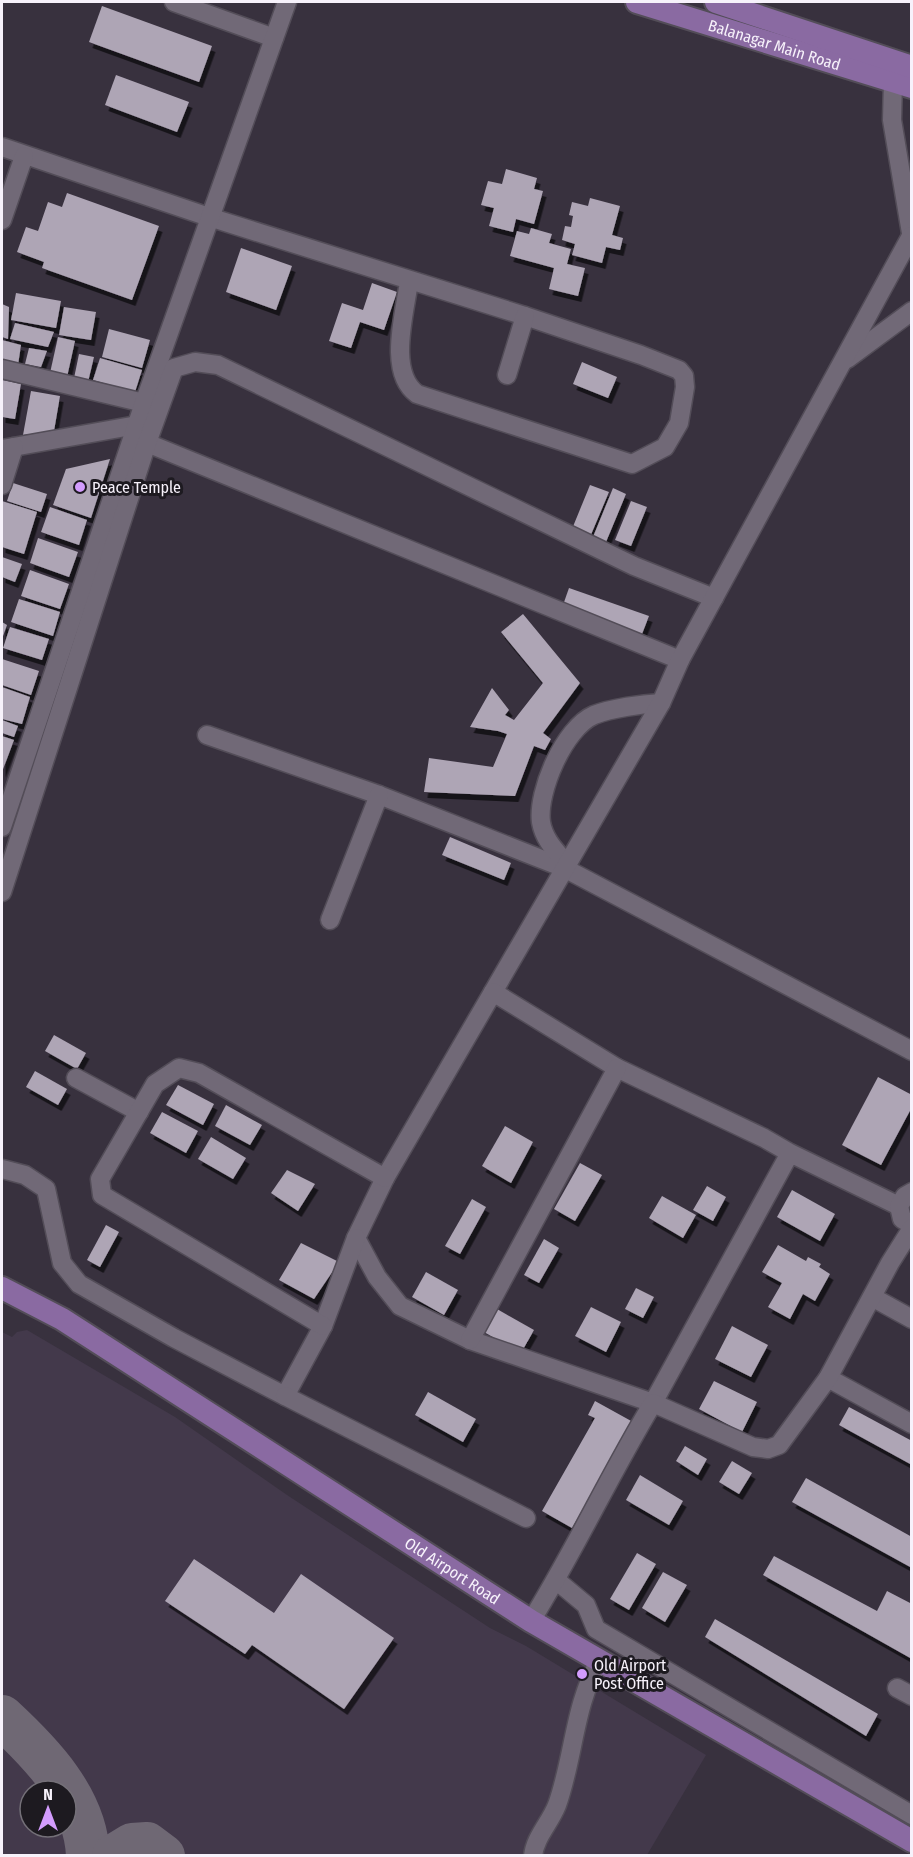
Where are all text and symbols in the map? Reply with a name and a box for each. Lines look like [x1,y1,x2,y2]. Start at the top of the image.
street label: Balanagar Main Road [706,16,843,74]
place label: Peace Temple [92,478,181,497]
marker: Peace Temple [73,480,87,494]
street label: Old Airport Road [401,1533,503,1608]
place label: Old Airport Post Office [594,1656,667,1693]
marker: Old Airport Post Office [575,1667,589,1681]
north arrow [18,1779,78,1839]
text: N [43,1785,53,1804]

